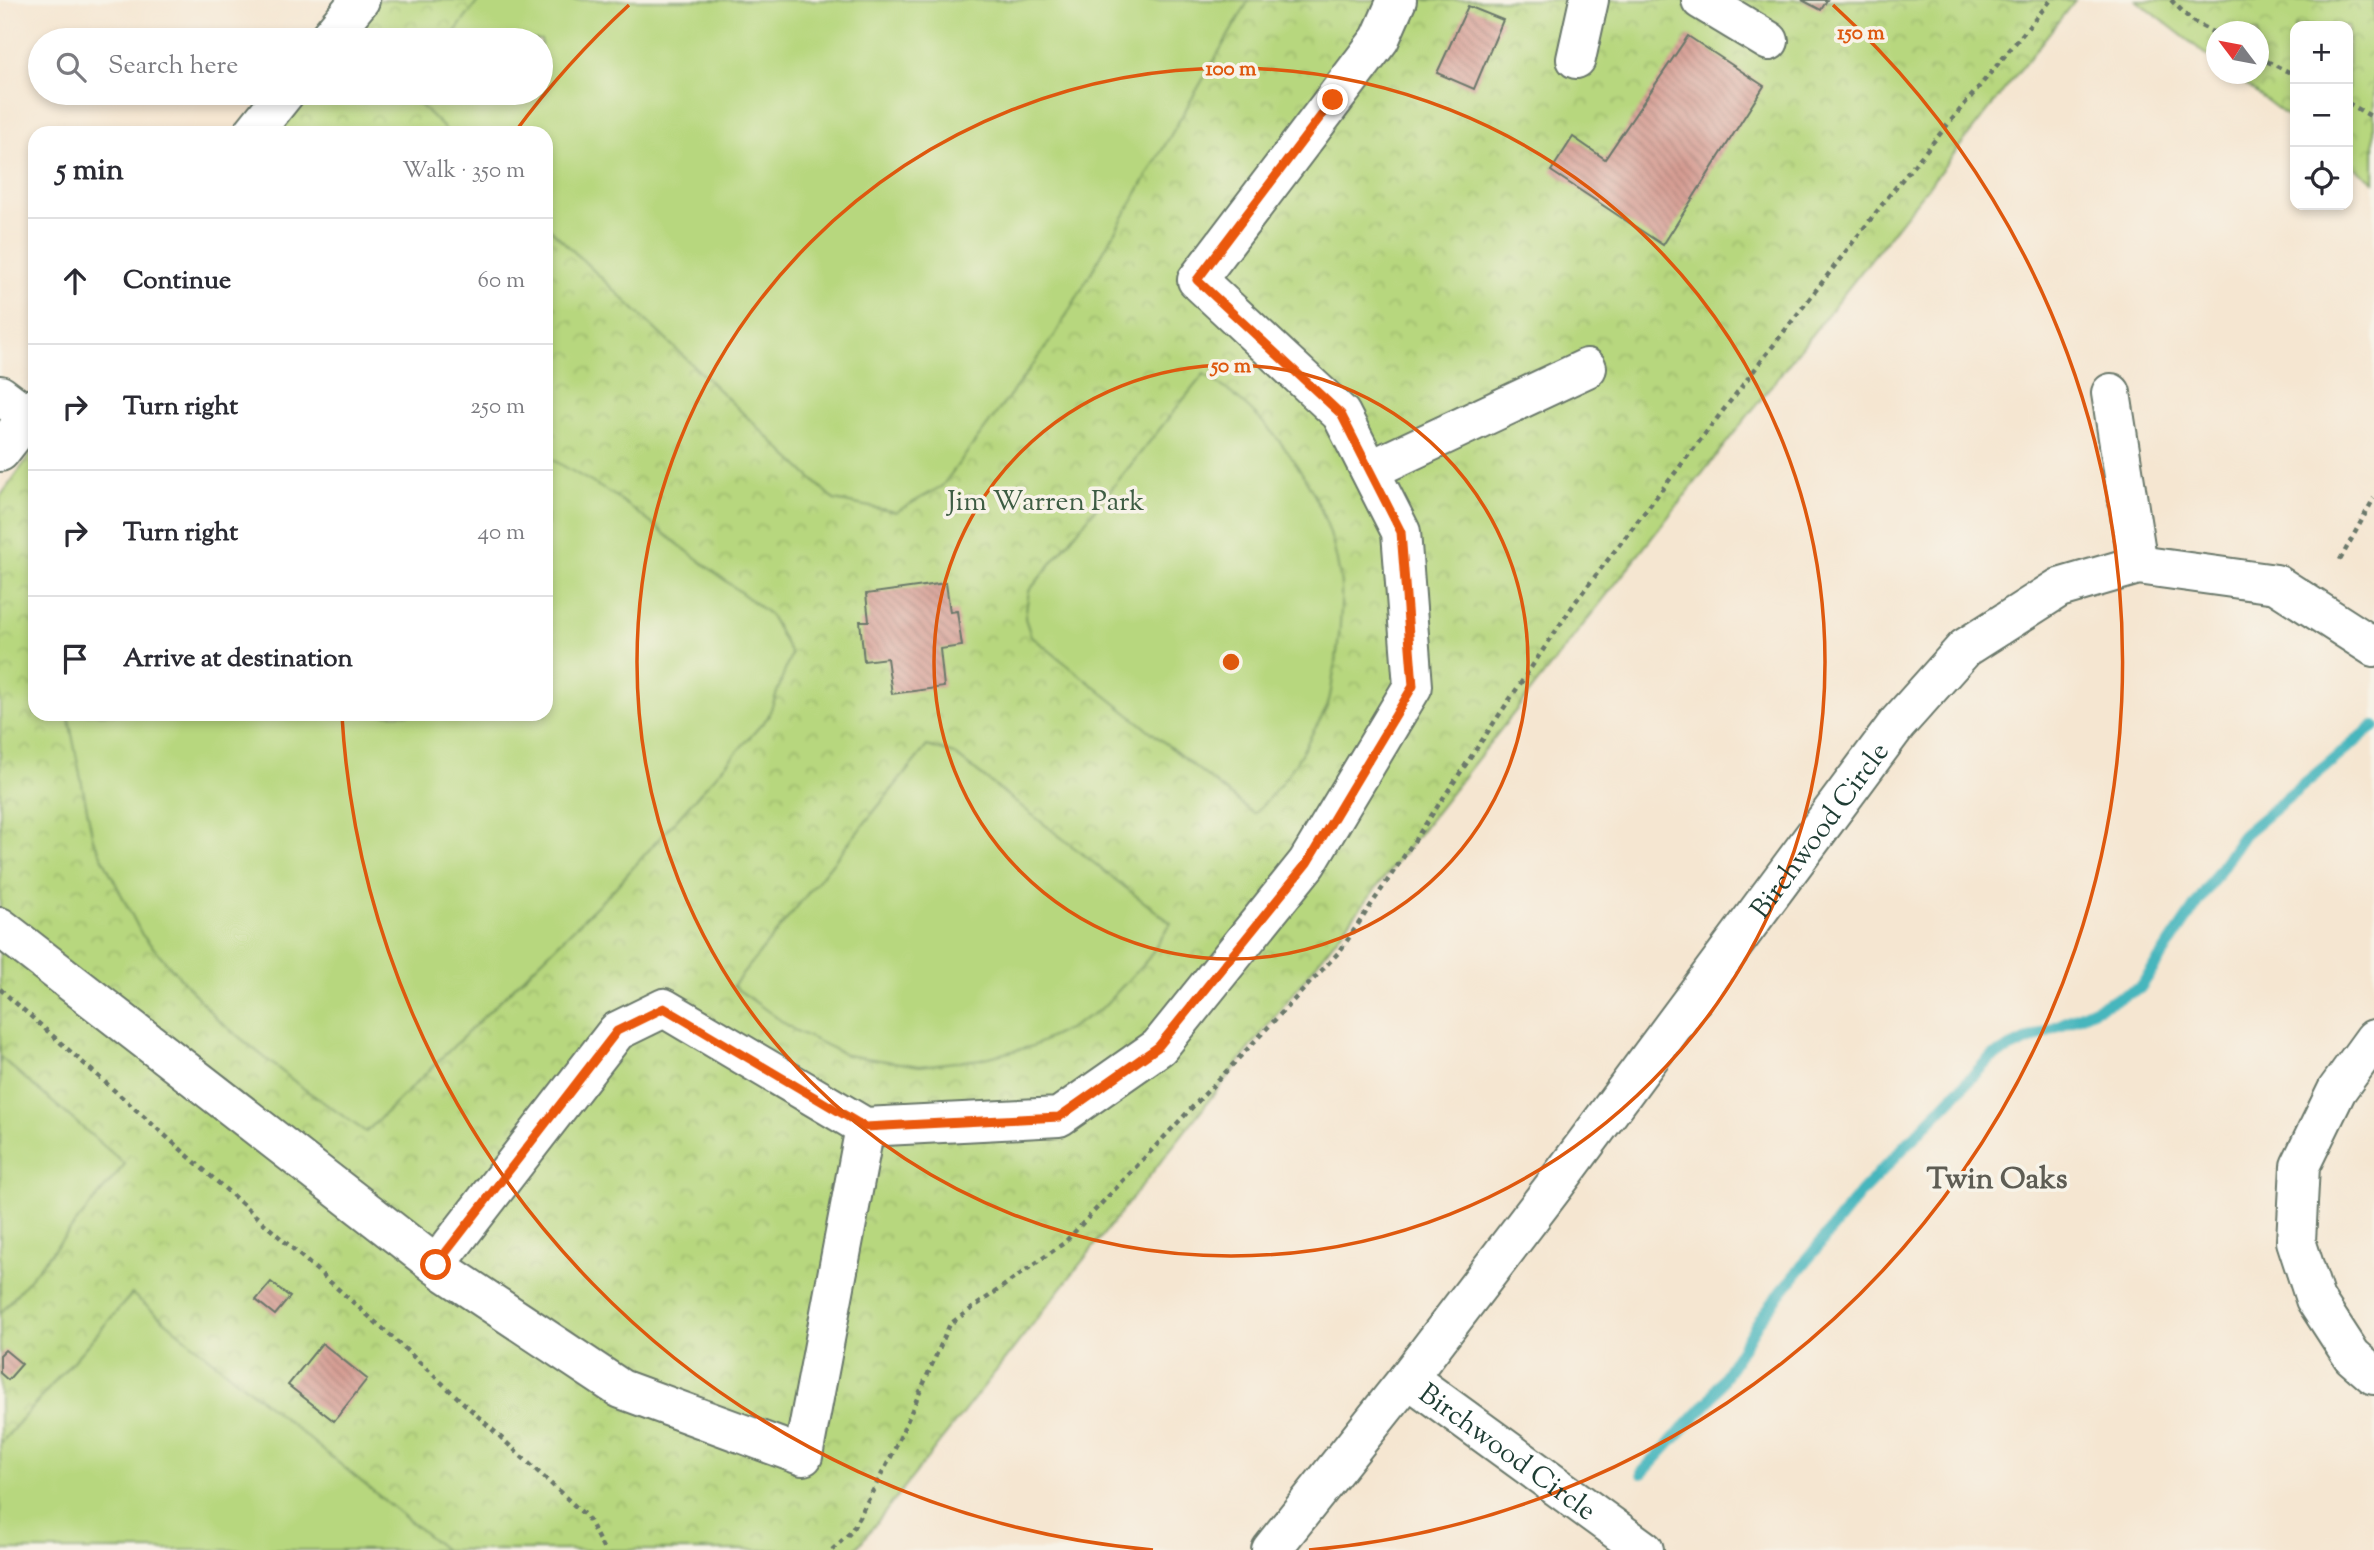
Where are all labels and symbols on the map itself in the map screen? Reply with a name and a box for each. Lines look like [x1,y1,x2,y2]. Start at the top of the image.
text: 150 m [1837,19,1885,49]
north arrow [2206,21,2269,84]
text: 100 m [1206,55,1257,85]
route end [1317,84,1348,115]
text: 50 m [1209,352,1252,382]
park label: Jim Warren Park [945,483,1145,523]
centre of rings [1219,650,1243,674]
street label: Birchwood Circle [1742,735,1900,928]
district label: Twin Oaks [1926,1159,2068,1202]
route start [420,1249,451,1280]
street label: Birchwood Circle [1409,1375,1603,1532]

